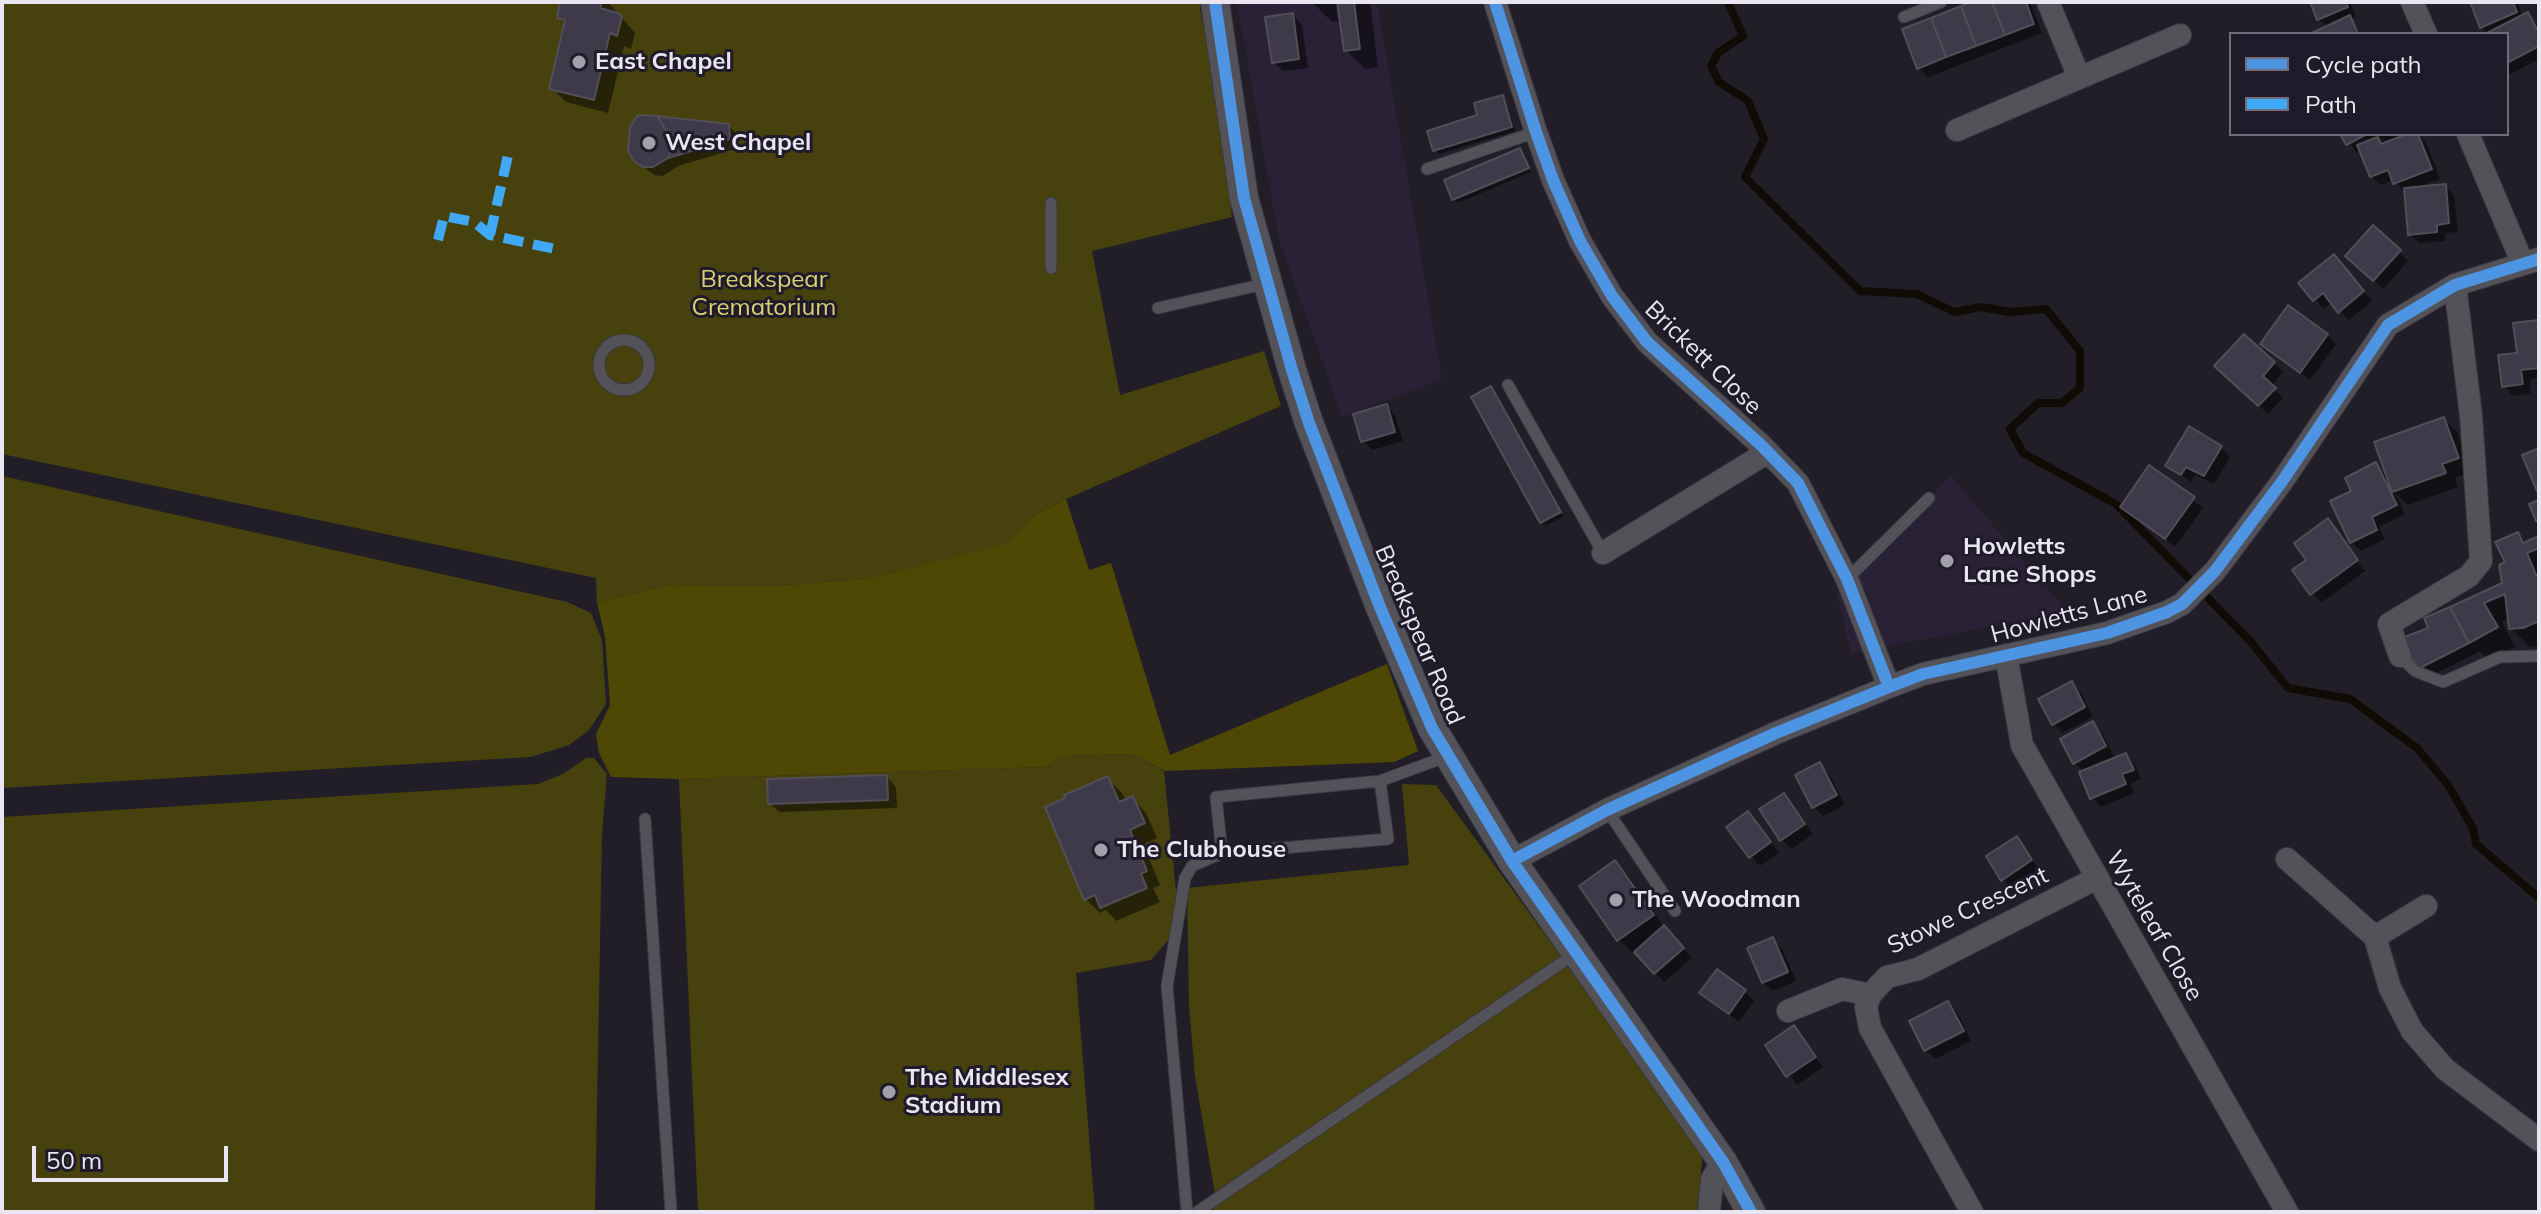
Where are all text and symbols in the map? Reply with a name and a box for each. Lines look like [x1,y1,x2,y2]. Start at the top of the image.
legend [2229,32,2509,136]
place label: East Chapel [595,48,732,76]
text: Cycle path [2305,49,2422,79]
marker: East Chapel [570,53,588,71]
text: Path [2305,89,2357,119]
place label: West Chapel [665,129,811,157]
marker: West Chapel [640,134,658,152]
park label: Breakspear Crematorium [692,266,836,322]
street label: Brickett Close [1639,295,1767,421]
place label: Howletts Lane Shops [1963,533,2097,589]
street label: Breakspear Road [1368,541,1470,729]
marker: Howletts Lane Shops [1938,552,1956,570]
street label: Howletts Lane [1988,580,2150,650]
place label: The Clubhouse [1117,836,1286,864]
marker: The Clubhouse [1092,841,1110,859]
street label: Wyteleaf Close [2099,846,2209,1006]
street label: Stowe Crescent [1883,861,2053,961]
place label: The Woodman [1632,886,1801,914]
marker: The Woodman [1607,891,1625,909]
place label: The Middlesex Stadium [905,1064,1069,1120]
marker: The Middlesex Stadium [880,1083,898,1101]
scale bar [36,1130,232,1180]
text: 50 m [46,1145,102,1175]

